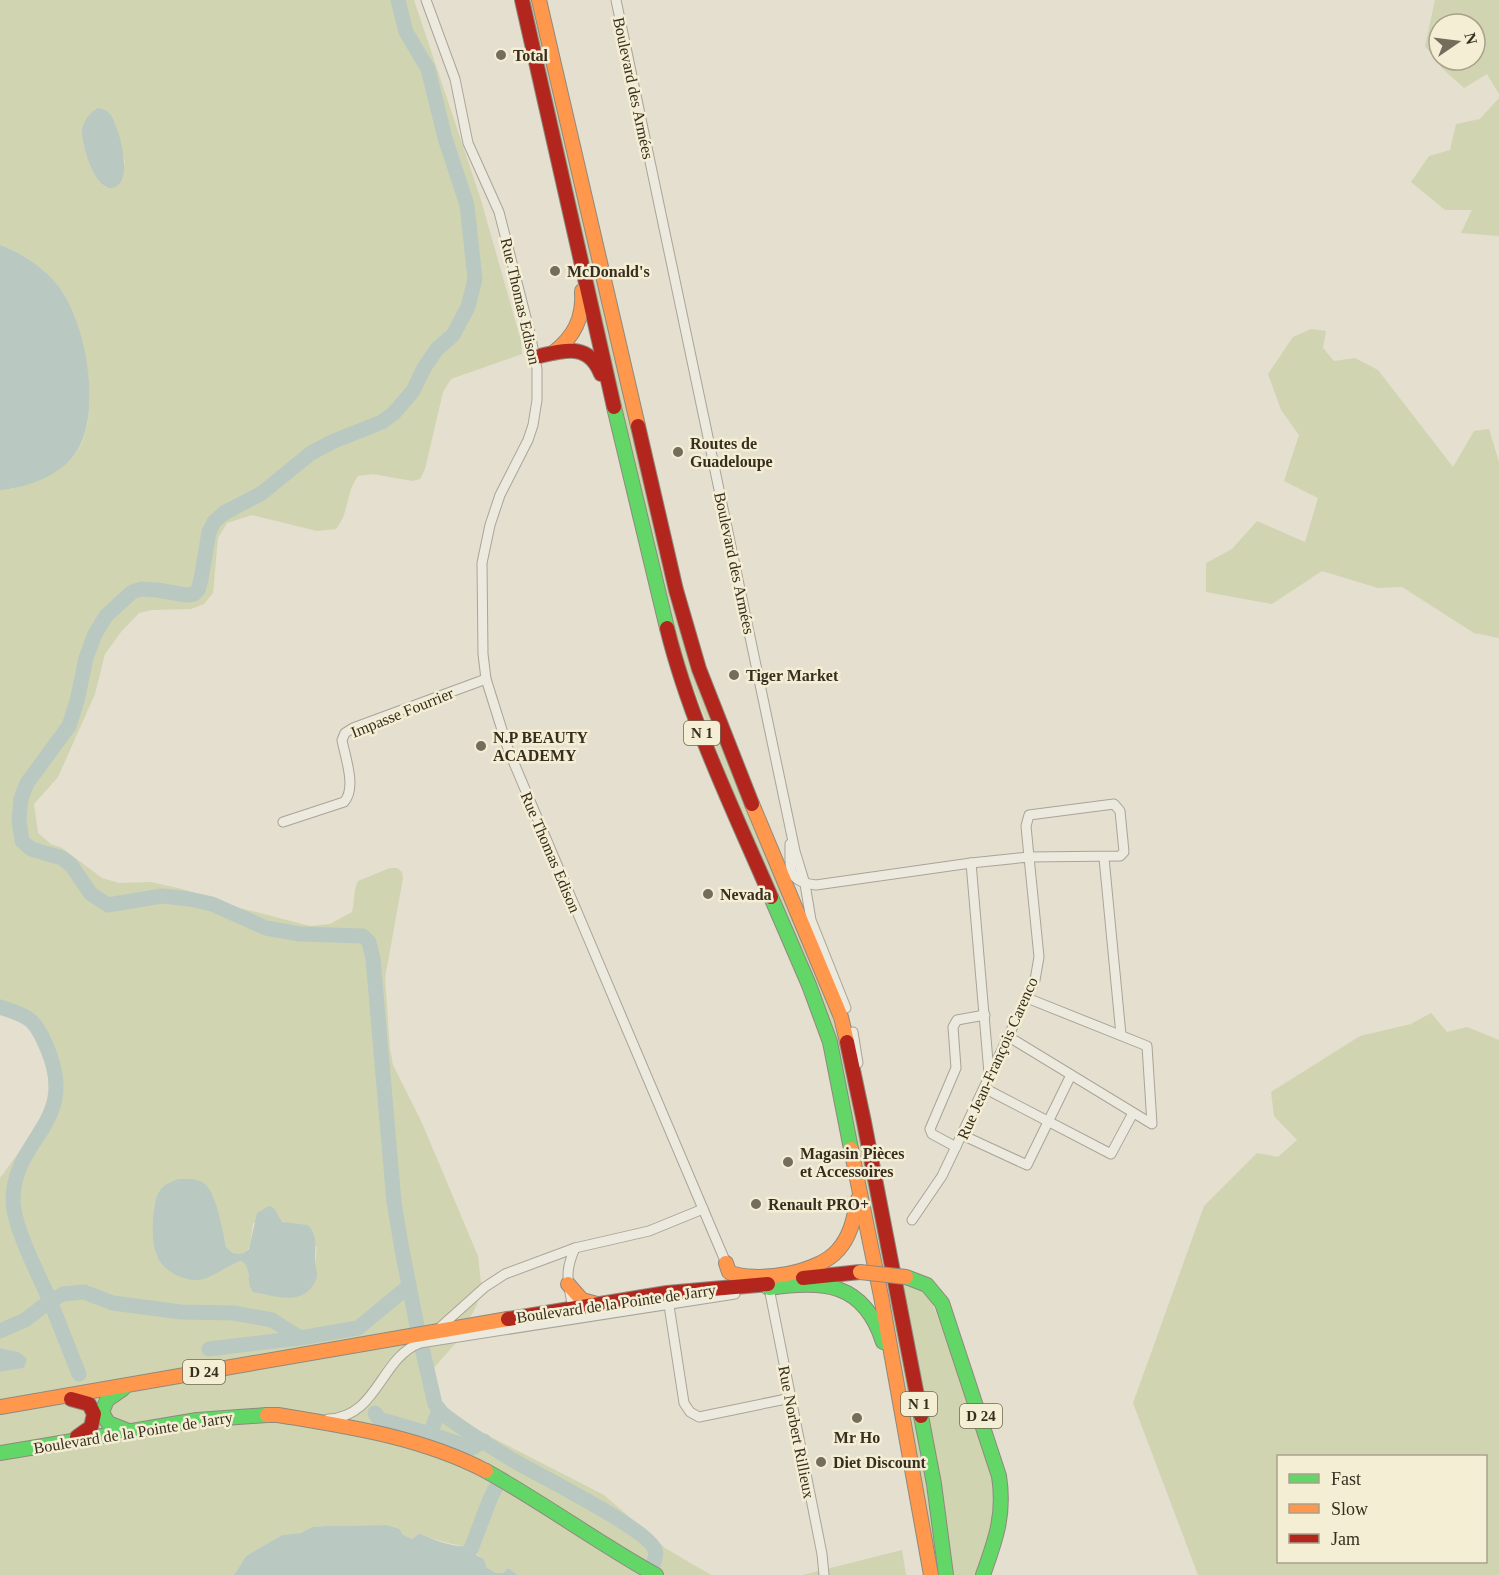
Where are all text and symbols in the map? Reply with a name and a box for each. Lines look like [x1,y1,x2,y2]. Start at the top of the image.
north arrow [1427,12,1487,72]
street label: Boulevard des Armées [610,15,657,161]
text: N [1461,31,1481,47]
place label: Total [513,47,549,64]
marker: Total [494,48,508,62]
street label: Rue Thomas Edison [498,236,543,366]
place label: McDonald's [567,263,650,280]
marker: McDonald's [548,264,562,278]
place label: Routes de Guadeloupe [690,435,773,471]
marker: Routes de Guadeloupe [671,445,685,459]
street label: Boulevard des Armées [711,490,758,636]
place label: Tiger Market [746,667,839,685]
marker: Tiger Market [727,668,741,682]
street label: Impasse Fourrier [349,684,457,742]
road number: N 1 [684,721,720,745]
place label: N.P BEAUTY ACADEMY [493,729,589,764]
marker: N.P BEAUTY ACADEMY [474,739,488,753]
street label: Rue Thomas Edison [517,789,584,915]
place label: Nevada [720,886,772,903]
marker: Nevada [701,887,715,901]
street label: Rue Jean-François Carenco [954,974,1042,1142]
place label: Magasin Pièces et Accessoires [800,1145,904,1180]
marker: Magasin Pièces et Accessoires [781,1155,795,1169]
place label: Renault PRO+ [768,1196,869,1213]
marker: Renault PRO+ [749,1197,763,1211]
street label: Boulevard de la Pointe de Jarry [515,1281,717,1327]
road number: D 24 [183,1360,225,1384]
street label: Rue Norbert Rillieux [775,1364,818,1500]
road number: N 1 [901,1392,937,1416]
road number: D 24 [960,1404,1002,1428]
street label: Boulevard de la Pointe de Jarry [32,1408,234,1458]
marker: Mr Ho [850,1411,864,1425]
place label: Mr Ho [834,1429,880,1446]
place label: Diet Discount [833,1454,927,1471]
marker: Diet Discount [814,1455,828,1469]
legend [1277,1455,1487,1563]
text: Fast [1331,1469,1361,1489]
text: Slow [1331,1499,1368,1519]
text: Jam [1331,1529,1360,1549]

